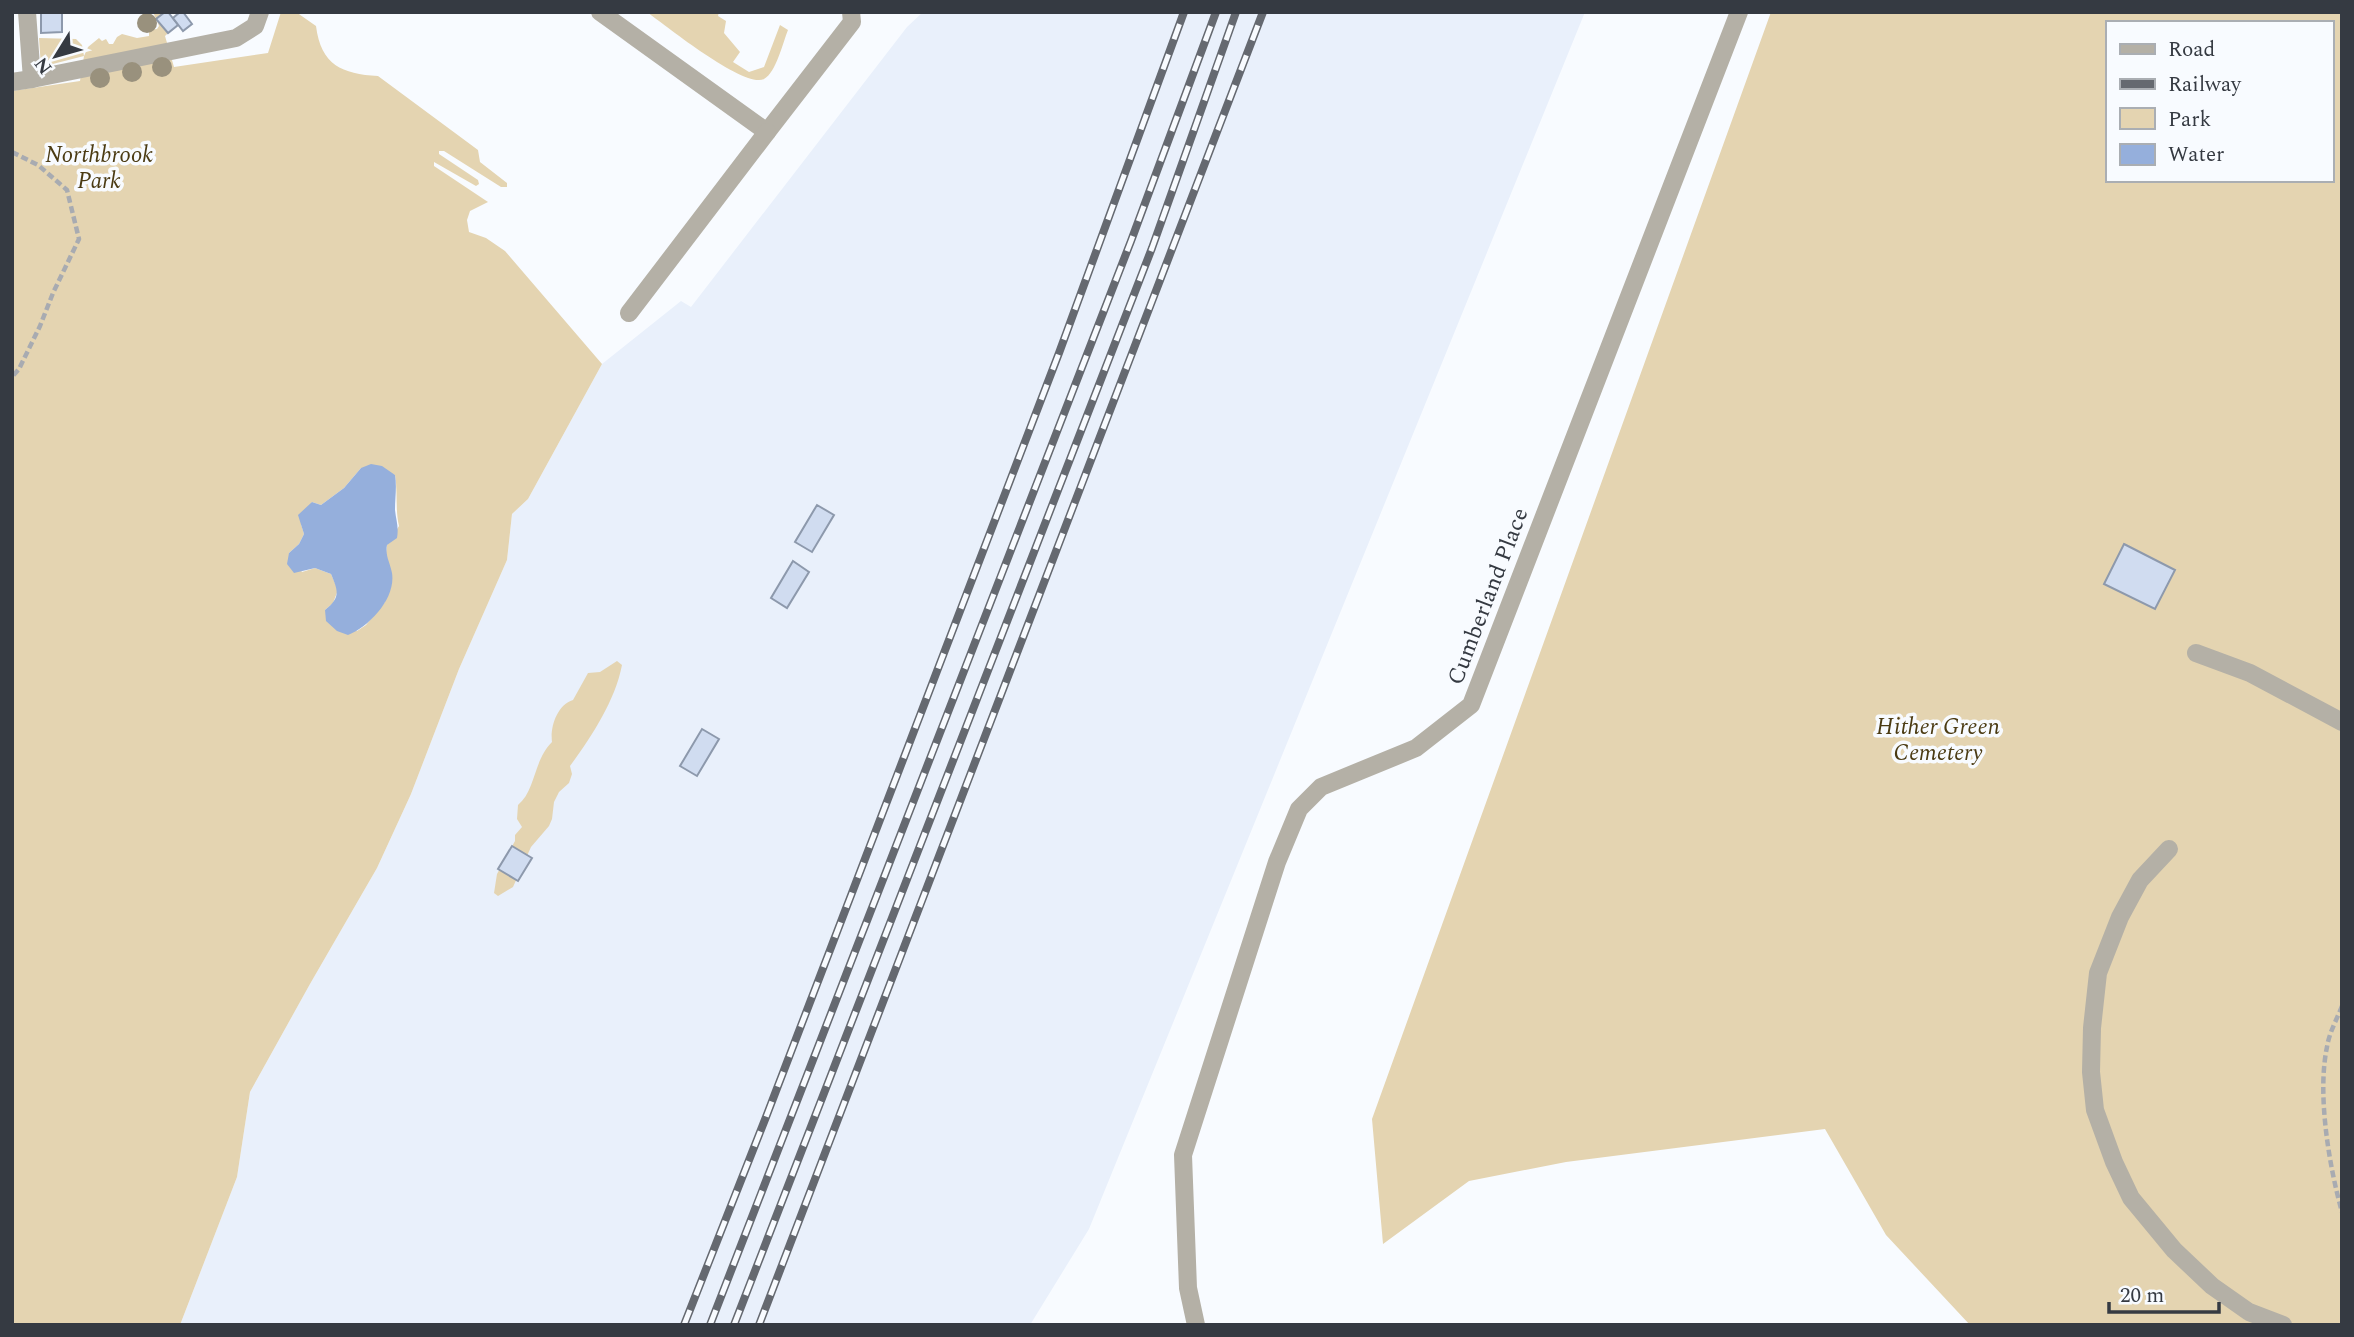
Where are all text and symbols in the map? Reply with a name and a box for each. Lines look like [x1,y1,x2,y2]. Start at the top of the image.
north arrow [21,21,91,91]
legend [2106,21,2333,182]
text: Road [2168,34,2215,66]
text: N [27,50,60,80]
text: Railway [2168,69,2242,101]
text: Park [2168,104,2212,136]
park label: Northbrook Park [45,138,153,199]
text: Water [2168,139,2224,171]
street label: Cumberland Place [1439,503,1538,690]
park label: Hither Green Cemetery [1876,710,2000,771]
scale bar [2109,1270,2219,1314]
text: 20 m [2120,1280,2164,1312]

